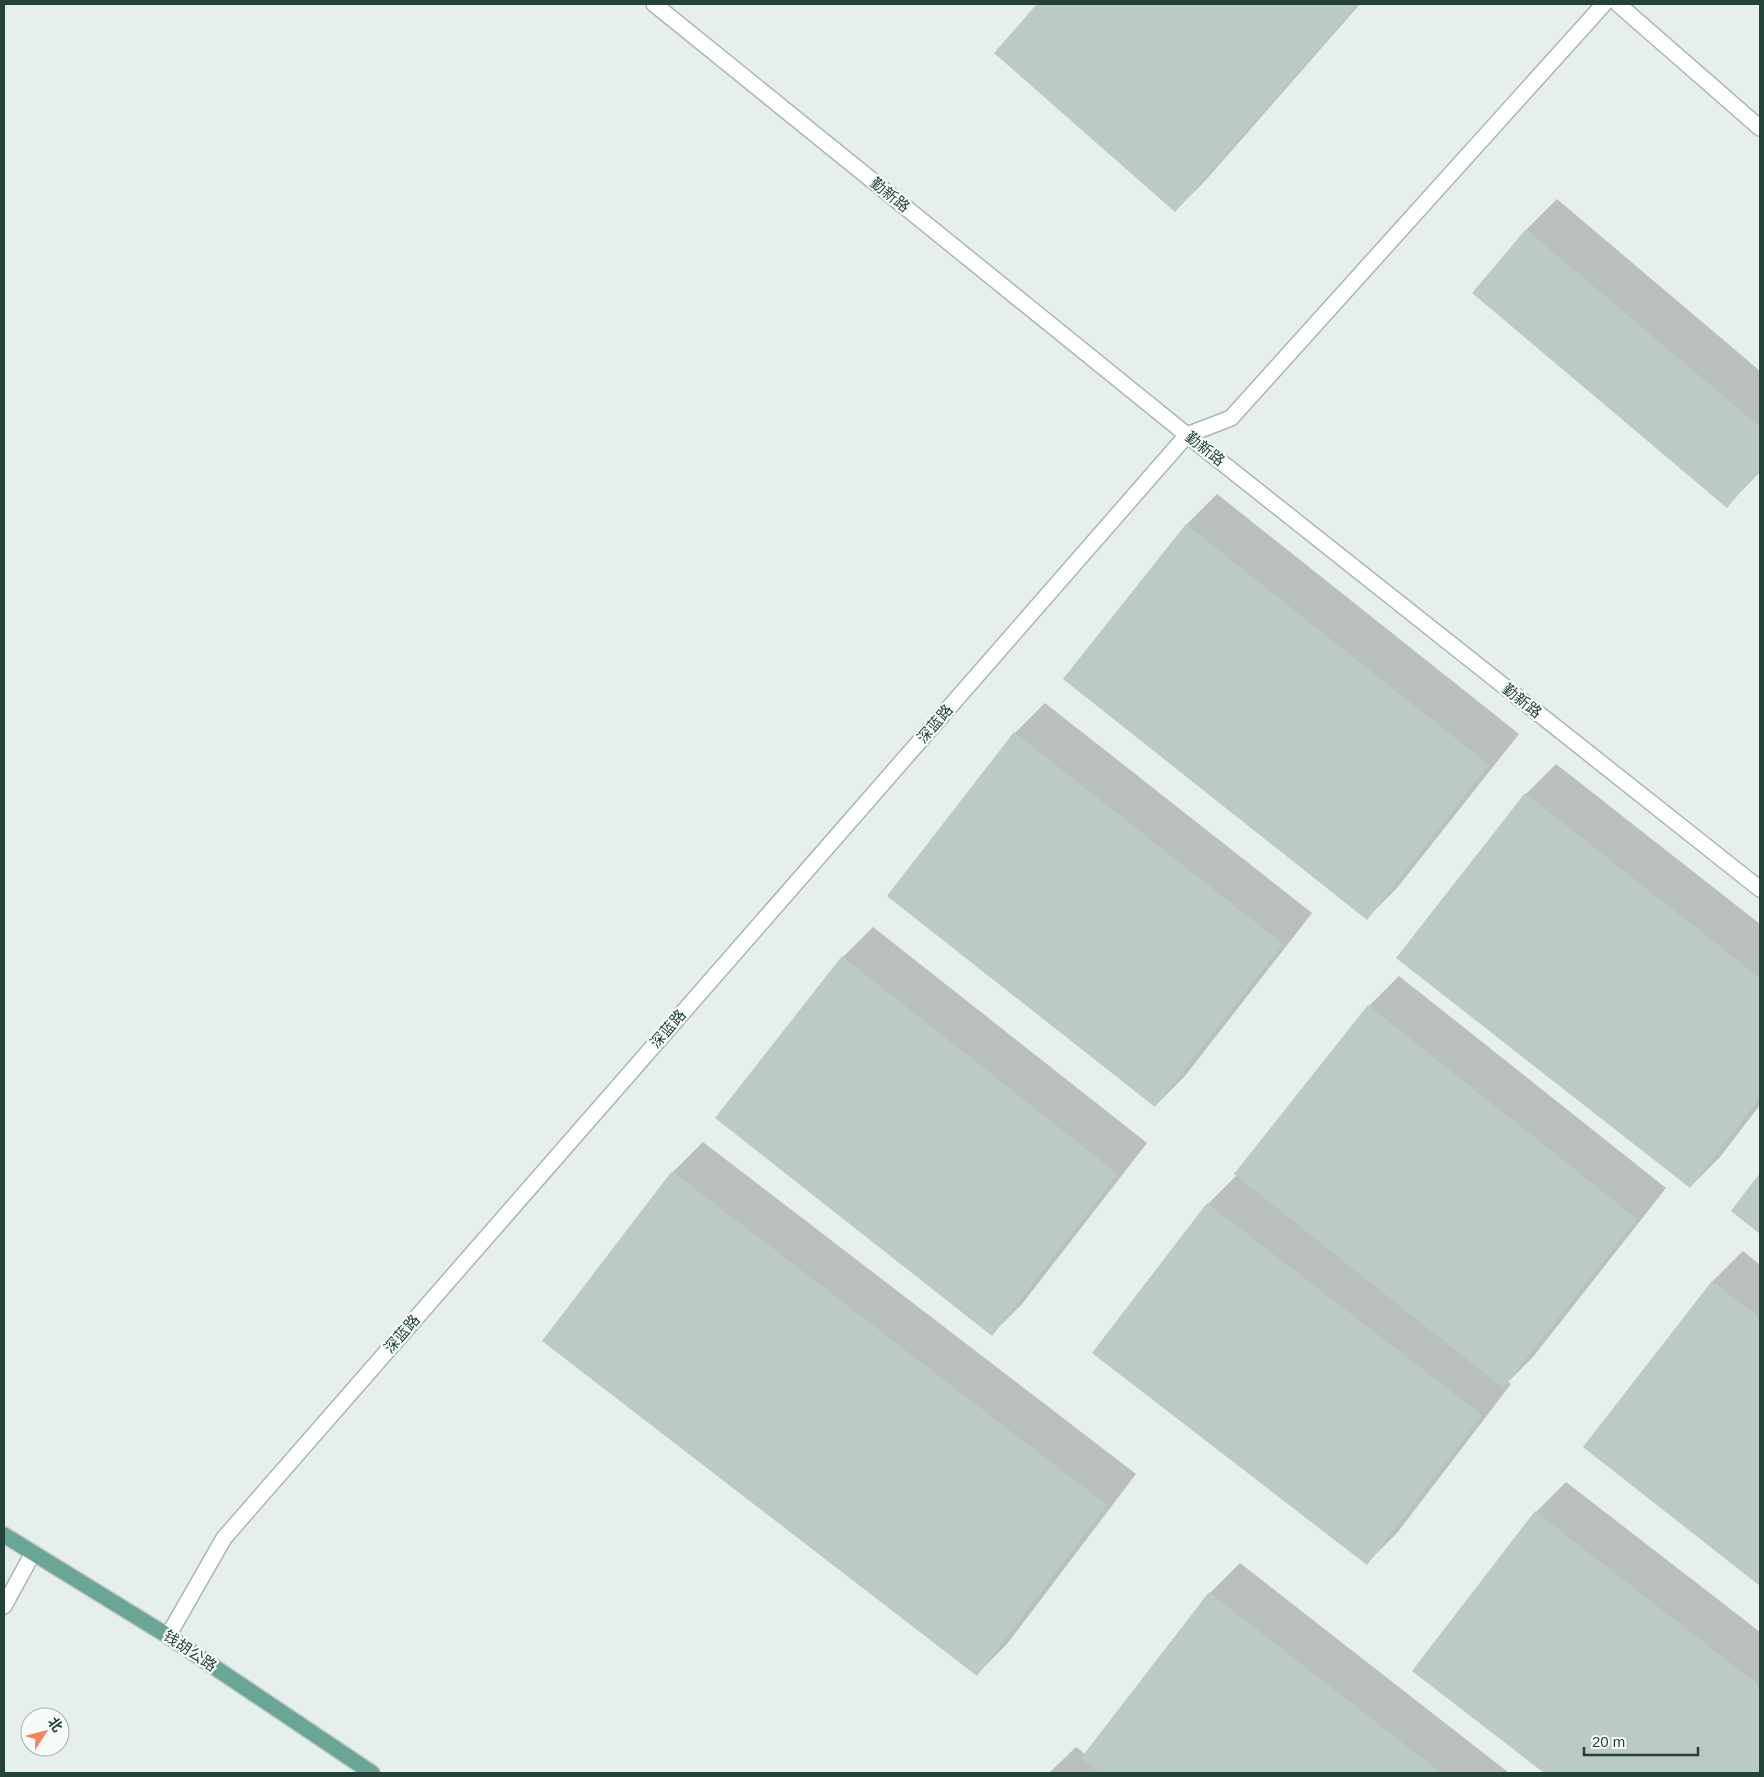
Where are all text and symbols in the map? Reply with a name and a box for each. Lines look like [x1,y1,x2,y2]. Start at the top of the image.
street label: 勤新路 [867,174,913,215]
street label: 勤新路 [1182,428,1228,469]
street label: 勤新路 [1499,680,1545,721]
street label: 深蓝路 [913,701,956,746]
street label: 深蓝路 [646,1006,689,1051]
street label: 深蓝路 [380,1311,423,1356]
street label: 钱胡公路 [161,1627,220,1674]
north arrow [20,1707,70,1757]
text: 北 [45,1714,66,1735]
scale bar [1584,1724,1698,1756]
text: 20 m [1592,1733,1625,1750]

